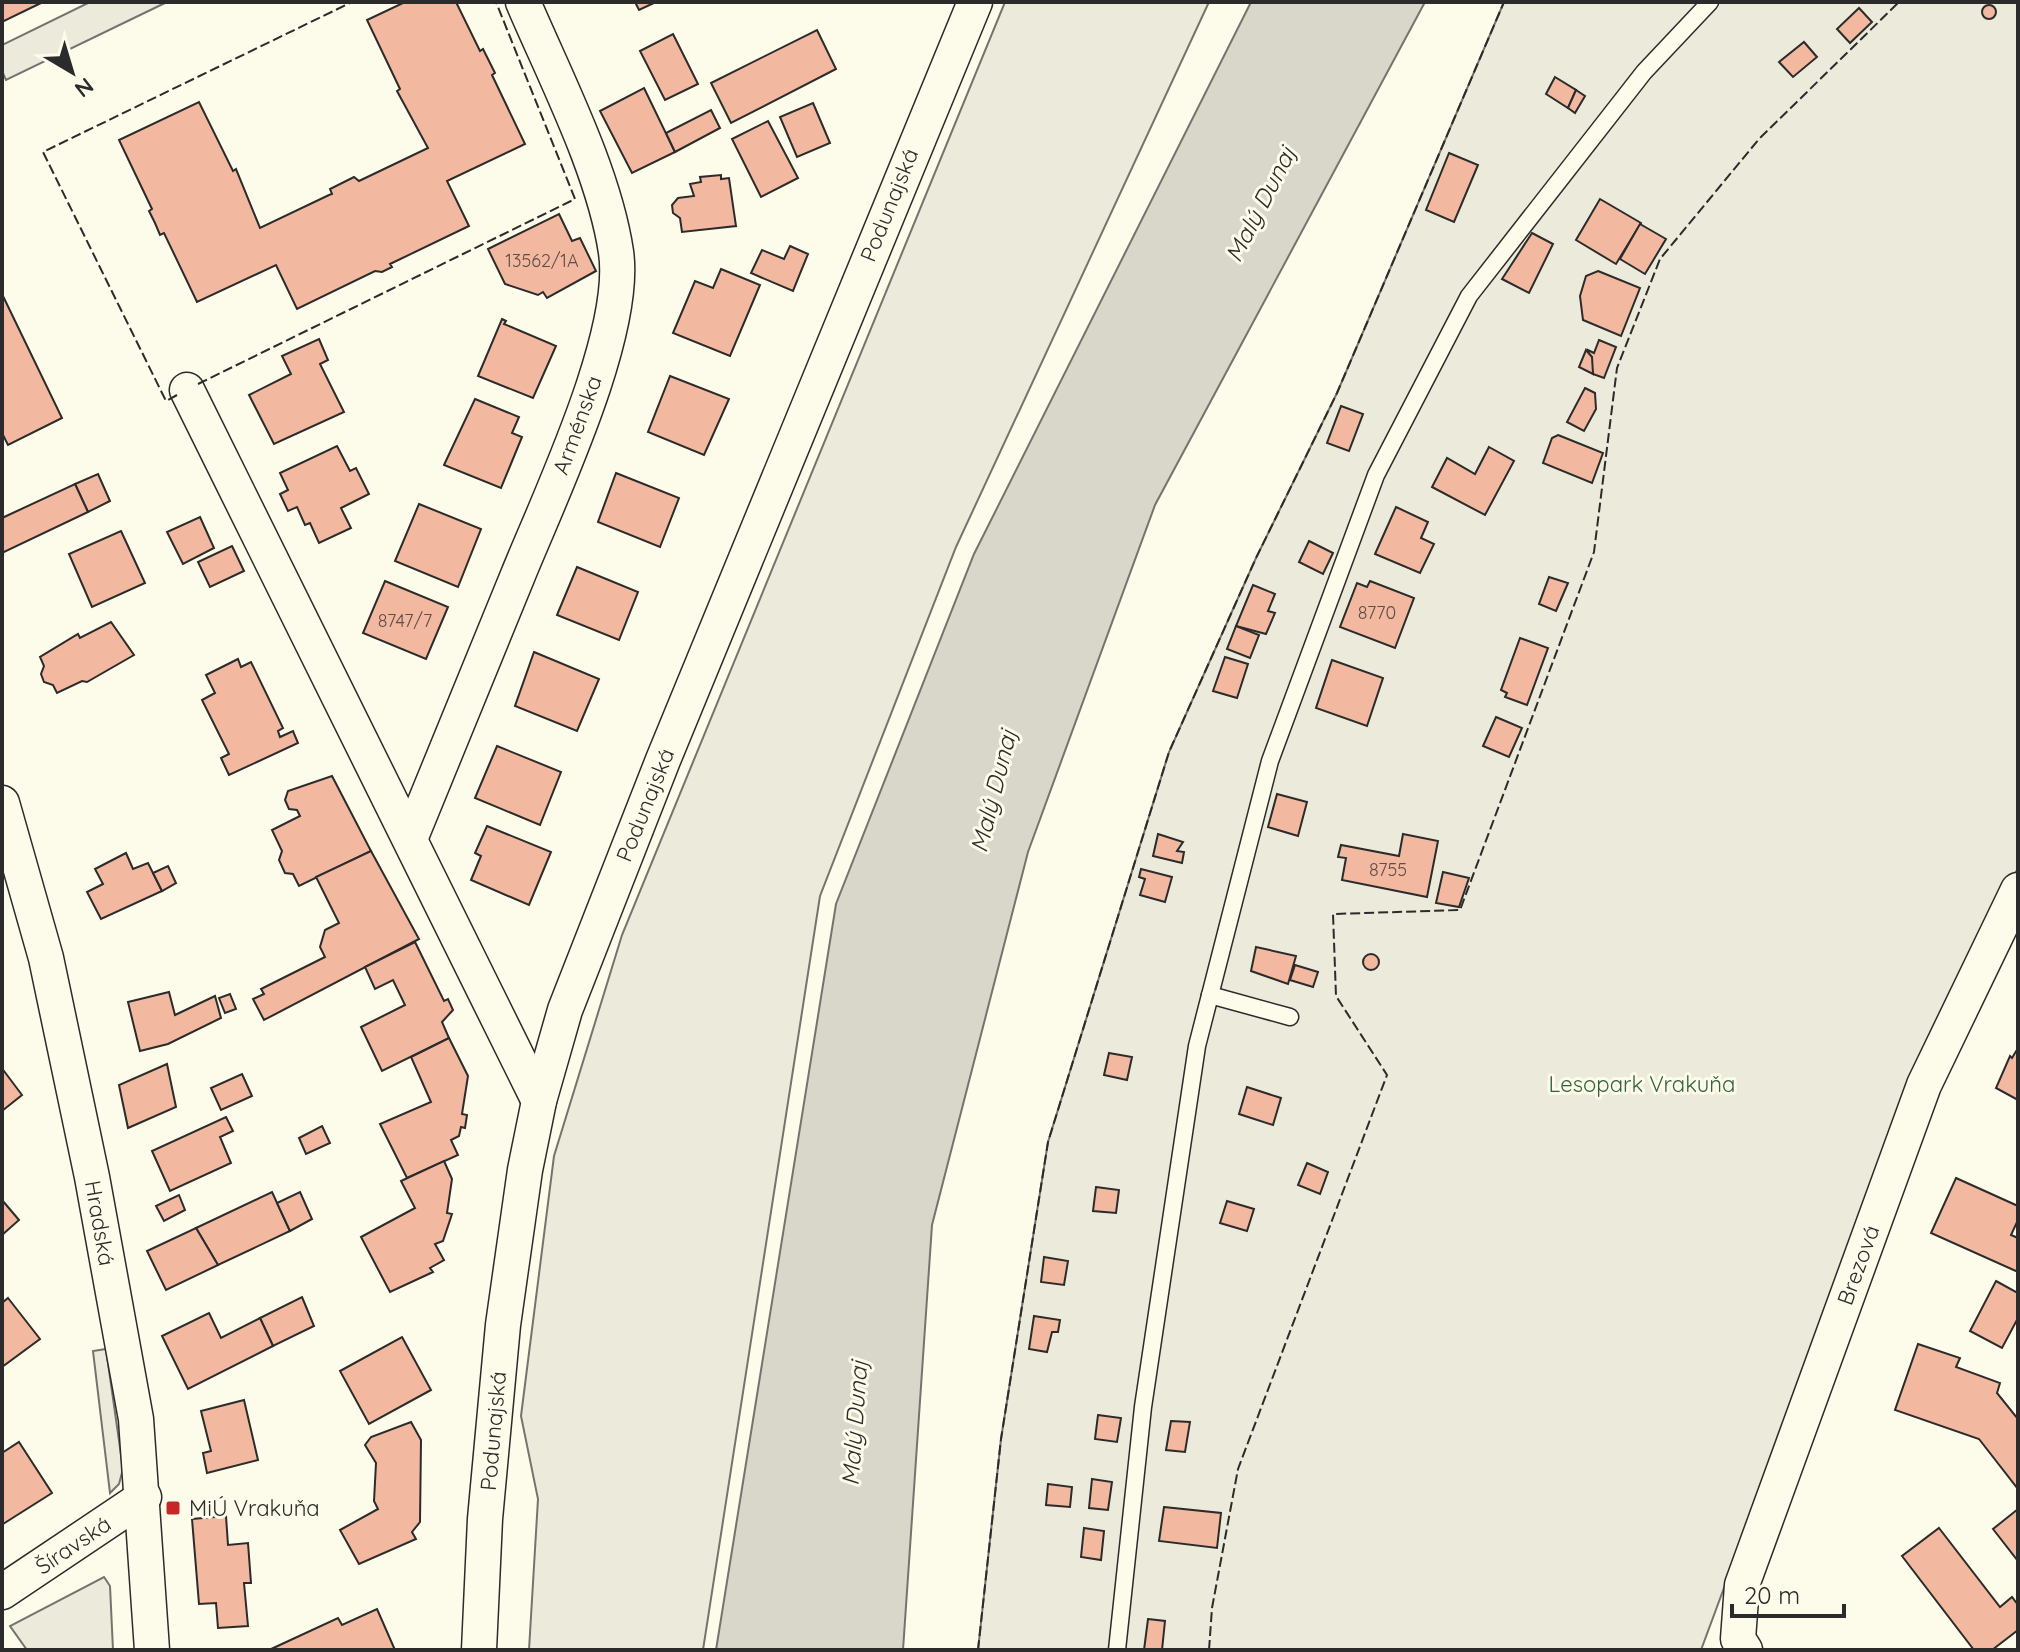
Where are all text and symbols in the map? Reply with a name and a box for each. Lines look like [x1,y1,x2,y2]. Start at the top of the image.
north arrow [32,32,112,112]
text: N [69,72,99,104]
water label: Malý Dunaj [1218,140,1303,267]
street label: Podunajská [854,144,924,266]
house number: 13562/1A [505,249,579,272]
street label: Arménska [546,372,608,478]
house number: 8770 [1358,601,1396,624]
house number: 8747/7 [378,609,432,632]
water label: Malý Dunaj [963,725,1023,856]
street label: Podunajská [610,744,680,866]
house number: 8755 [1369,858,1407,881]
park label: Lesopark Vrakuňa [1549,1070,1735,1098]
street label: Hradská [79,1178,121,1268]
street label: Brezová [1831,1221,1885,1309]
water label: Malý Dunaj [835,1358,873,1487]
street label: Podunajská [474,1370,512,1492]
place label: MiÚ Vrakuňa [189,1494,320,1522]
marker: MiÚ Vrakuňa [164,1499,182,1517]
street label: Šíravská [30,1510,116,1580]
scale bar [1732,1568,1844,1618]
text: 20 m [1744,1580,1800,1610]

